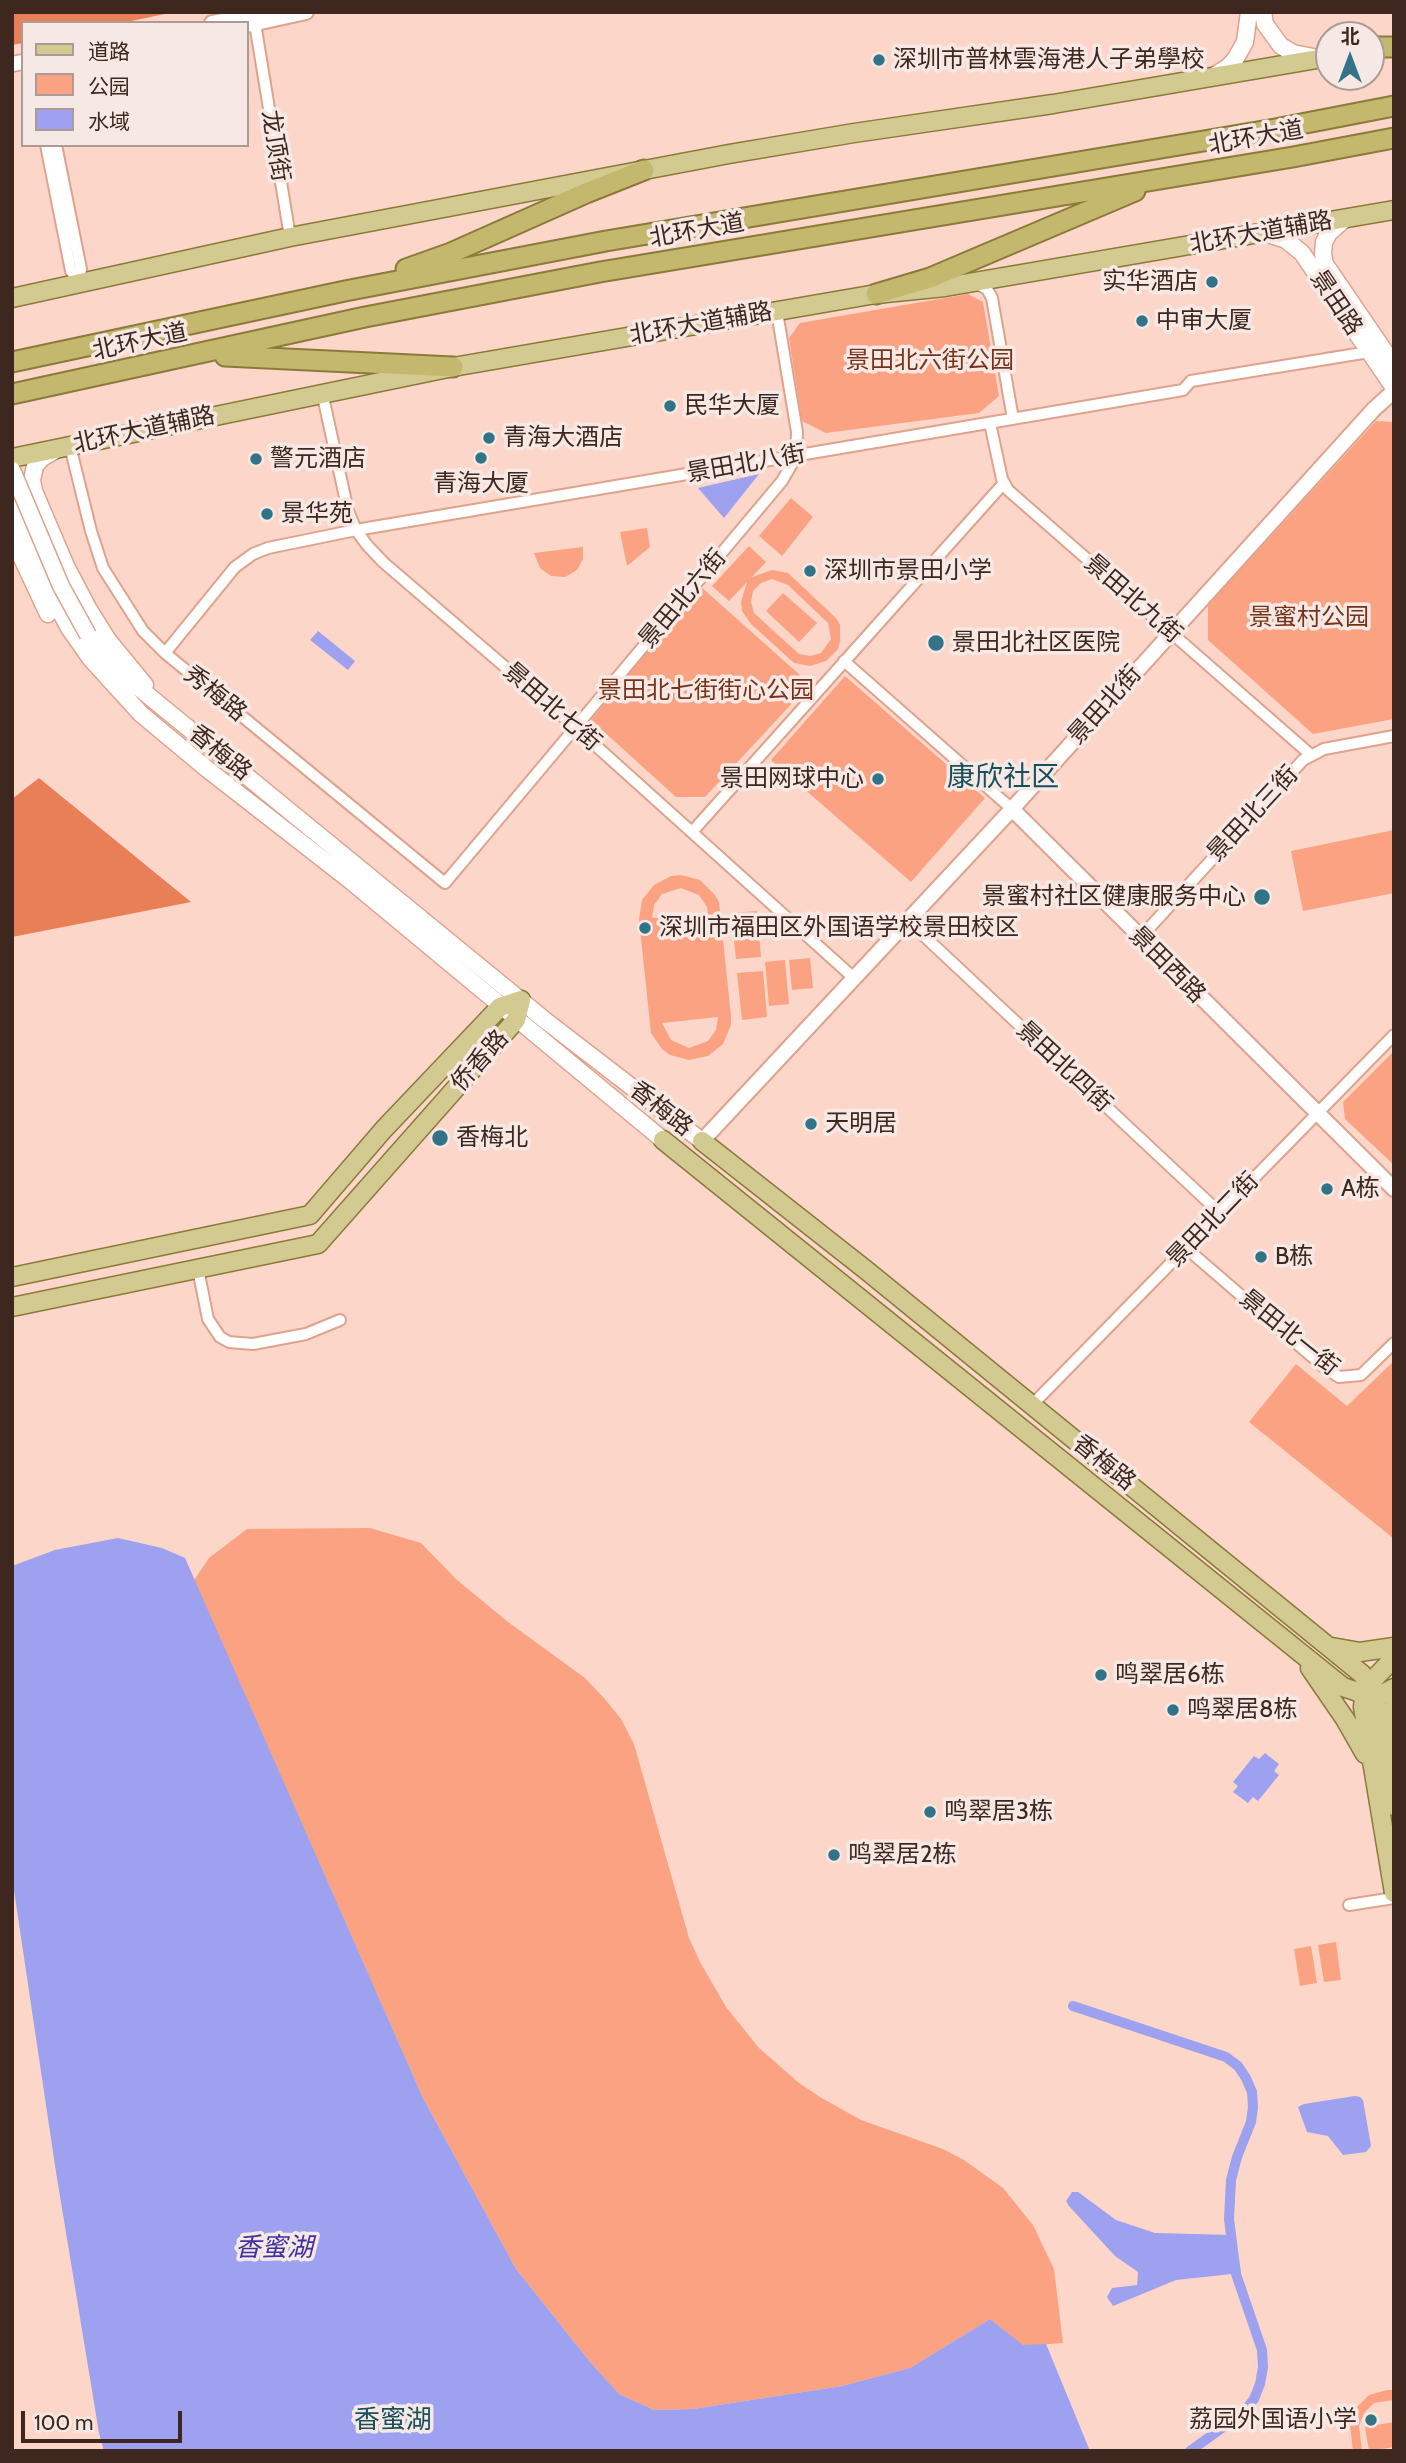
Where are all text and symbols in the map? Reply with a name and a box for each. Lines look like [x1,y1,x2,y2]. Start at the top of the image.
legend [21,21,248,147]
north arrow [1315,21,1385,91]
text: 北 [1340,25,1360,48]
text: 道路 [88,39,130,64]
place label: 深圳市普林雲海港人子弟學校 [893,46,1205,74]
marker: 深圳市普林雲海港人子弟學校 [871,52,887,68]
text: 公园 [88,74,130,99]
street label: 龙顶街 [255,108,295,184]
text: 水域 [88,109,130,134]
street label: 北环大道 [1206,115,1306,161]
street label: 北环大道辅路 [1188,206,1334,260]
street label: 北环大道 [647,208,747,254]
street label: 景田路 [1304,265,1368,341]
place label: 实华酒店 [1102,268,1198,296]
marker: 实华酒店 [1204,274,1220,290]
street label: 北环大道辅路 [628,297,774,351]
place label: 中审大厦 [1156,307,1252,335]
marker: 中审大厦 [1134,313,1150,329]
street label: 北环大道 [90,318,190,366]
park label: 景田北六街公园 [846,347,1014,375]
place label: 民华大厦 [684,392,780,420]
marker: 民华大厦 [662,398,678,414]
street label: 北环大道辅路 [71,401,217,459]
place label: 青海大酒店 [503,424,623,452]
marker: 青海大酒店 [481,430,497,446]
street label: 景田北八街 [684,439,808,489]
place label: 警元酒店 [270,445,366,473]
marker: 青海大厦 [473,450,489,466]
marker: 警元酒店 [248,451,264,467]
place label: 青海大厦 [433,470,529,498]
place label: 景华苑 [281,500,353,528]
marker: 景华苑 [259,506,275,522]
street label: 景田北六街 [633,544,733,654]
street label: 景田北九街 [1078,549,1188,649]
place label: 深圳市景田小学 [824,557,992,585]
marker: 深圳市景田小学 [802,563,818,579]
park label: 景蜜村公园 [1249,604,1369,632]
place label: 景田北社区医院 [952,629,1120,657]
marker: 景田北社区医院 [926,633,946,653]
street label: 景田北七街 [497,657,607,757]
street label: 秀梅路 [178,660,252,728]
street label: 景田北街 [1062,660,1148,750]
park label: 景田北七街街心公园 [598,677,814,705]
street label: 香梅路 [183,719,257,787]
street label: 景田北三街 [1202,760,1304,868]
district label: 康欣社区 [947,761,1059,795]
place label: 景田网球中心 [720,765,864,793]
marker: 景田网球中心 [870,771,886,787]
place label: 景蜜村社区健康服务中心 [982,883,1246,911]
marker: 景蜜村社区健康服务中心 [1252,887,1272,907]
place label: 深圳市福田区外国语学校景田校区 [659,914,1019,942]
marker: 深圳市福田区外国语学校景田校区 [637,920,653,936]
street label: 景田西路 [1123,921,1211,1009]
street label: 景田北四街 [1010,1016,1118,1118]
street label: 侨香路 [445,1025,515,1097]
street label: 香梅路 [624,1075,698,1143]
place label: 天明居 [825,1110,897,1138]
marker: 天明居 [803,1116,819,1132]
place label: 香梅北 [456,1124,528,1152]
marker: 香梅北 [430,1128,450,1148]
street label: 景田北二街 [1161,1167,1265,1273]
place label: A栋 [1341,1175,1380,1203]
marker: A栋 [1319,1181,1335,1197]
place label: B栋 [1275,1243,1313,1271]
marker: B栋 [1253,1249,1269,1265]
street label: 景田北一街 [1233,1284,1345,1382]
street label: 香梅路 [1067,1429,1141,1497]
place label: 鸣翠居6栋 [1115,1661,1225,1689]
marker: 鸣翠居6栋 [1093,1667,1109,1683]
place label: 鸣翠居8栋 [1187,1696,1298,1724]
marker: 鸣翠居8栋 [1165,1702,1181,1718]
place label: 鸣翠居3栋 [944,1798,1053,1826]
marker: 鸣翠居3栋 [922,1804,938,1820]
place label: 鸣翠居2栋 [848,1841,957,1869]
marker: 鸣翠居2栋 [826,1847,842,1863]
water label: 香蜜湖 [235,2232,313,2264]
scale bar [24,2396,186,2440]
district label: 香蜜湖 [354,2404,432,2436]
place label: 荔园外国语小学 [1189,2406,1357,2434]
text: 100 m [34,2410,93,2435]
marker: 荔园外国语小学 [1363,2412,1379,2428]

